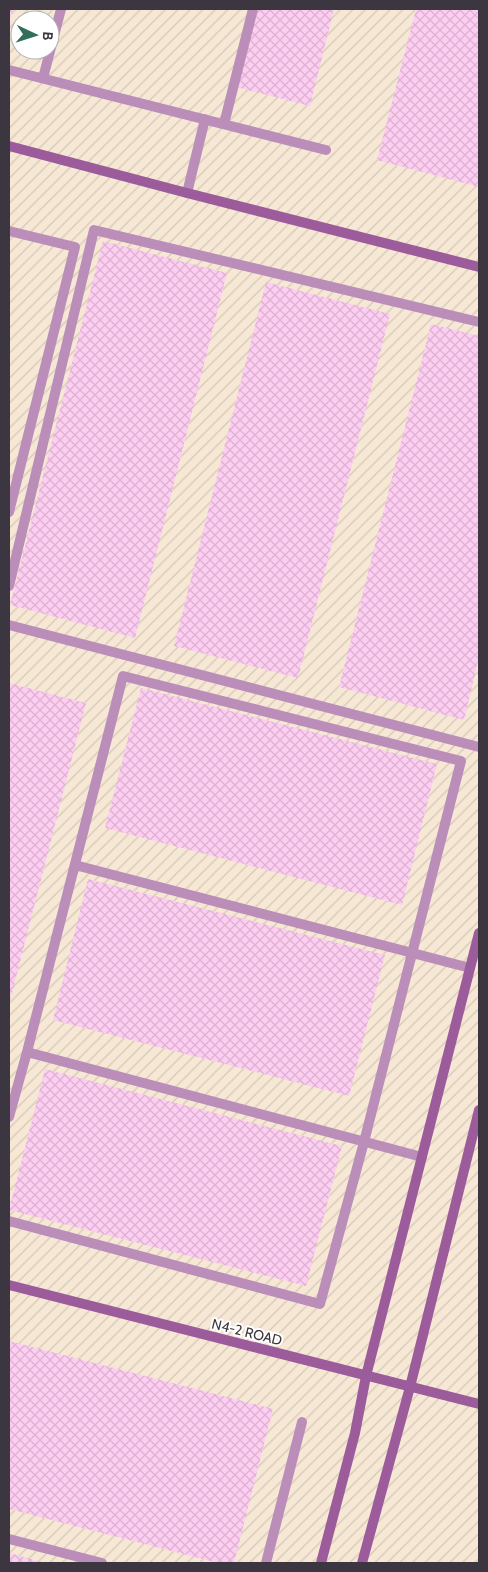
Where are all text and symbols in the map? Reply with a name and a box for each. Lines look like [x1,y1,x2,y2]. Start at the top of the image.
north arrow [10,10,60,60]
text: B [39,31,57,41]
street label: N4-2 ROAD [210,1315,284,1349]

